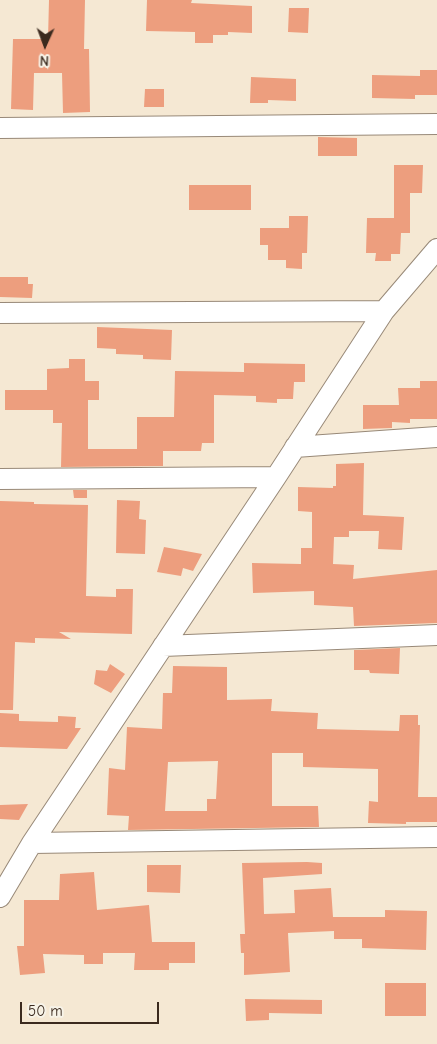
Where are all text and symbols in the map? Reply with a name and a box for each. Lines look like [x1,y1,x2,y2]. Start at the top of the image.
north arrow [20,20,70,70]
text: N [40,52,49,69]
scale bar [22,992,161,1024]
text: 50 m [28,1002,63,1020]

